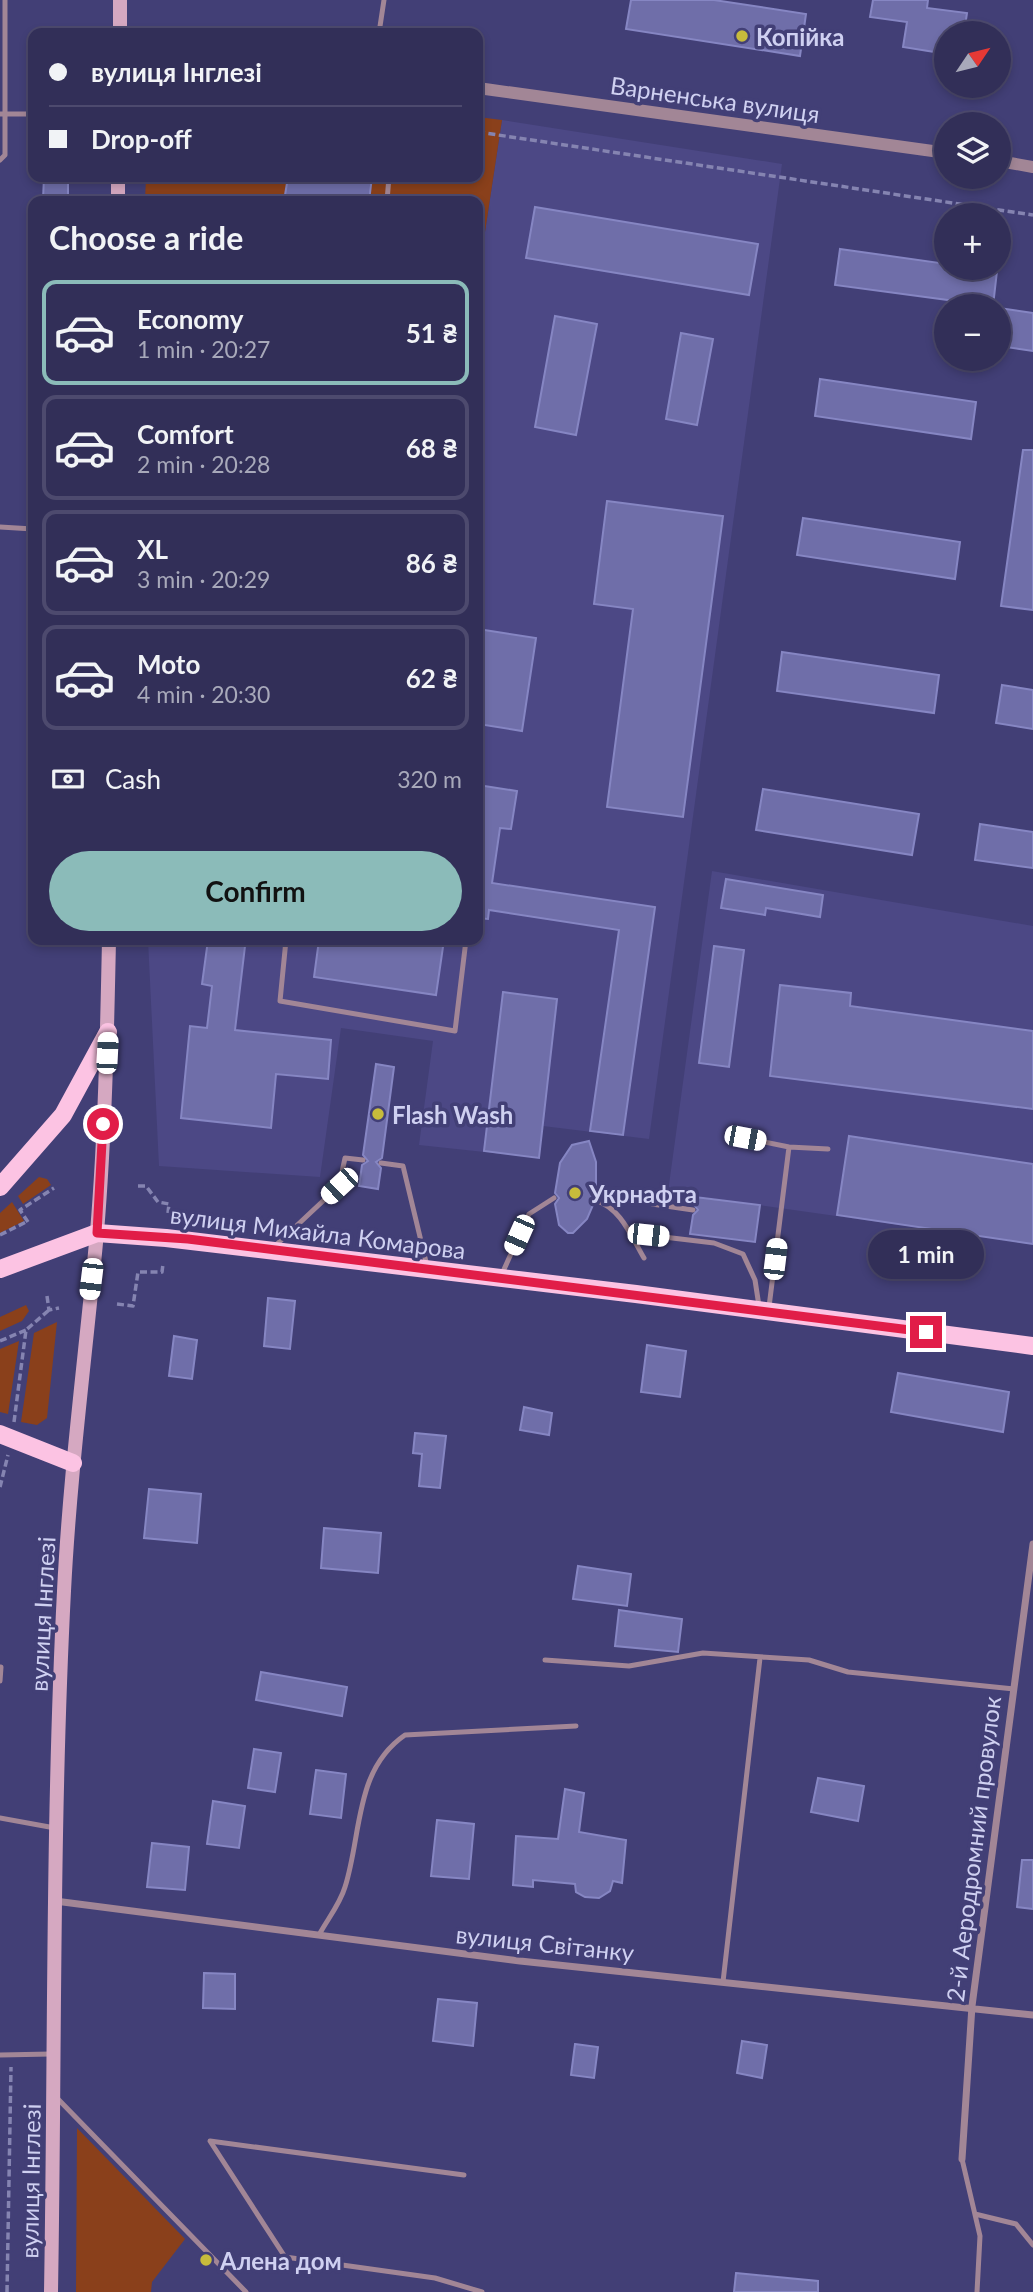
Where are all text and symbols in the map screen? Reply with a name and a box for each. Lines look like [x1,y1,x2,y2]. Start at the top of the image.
north arrow [934,21,1012,98]
map controls [934,21,1011,371]
place label: Копійка [756,22,845,51]
marker: Копійка [734,28,750,44]
text: вулиця Інглезі [91,56,262,88]
street label: Варненська вулиця [609,70,821,128]
button: layers [934,112,1011,189]
text: Drop-off [91,123,192,155]
button: + [934,203,1011,280]
text: Choose a ride [49,218,243,257]
button: − [934,294,1011,371]
icon: car [53,301,116,364]
text: Economy [137,303,243,335]
text: 51 ₴ [406,317,458,349]
text: 1 min · 20:27 [137,335,270,363]
icon: car [53,416,116,479]
text: Comfort [137,418,234,450]
text: 68 ₴ [406,432,458,464]
text: 2 min · 20:28 [137,450,270,478]
icon: car [53,531,116,594]
text: XL [137,533,168,565]
text: 86 ₴ [406,547,458,579]
text: 3 min · 20:29 [137,565,270,593]
icon: car [53,646,116,709]
text: Moto [137,648,200,680]
text: 62 ₴ [406,662,458,694]
text: 4 min · 20:30 [137,680,270,708]
icon: cash [49,760,87,798]
text: Cash [105,763,161,795]
text: 320 m [397,765,462,793]
button: Confirm [49,851,462,931]
car [96,1031,119,1075]
place label: Flash Wash [392,1100,513,1129]
marker: Flash Wash [370,1106,386,1122]
route start [87,1108,119,1140]
car [723,1124,768,1152]
car [317,1164,362,1208]
place label: Укрнафта [588,1179,697,1208]
marker: Укрнафта [567,1185,583,1201]
street label: вулиця Михайла Комарова [169,1199,467,1265]
car [501,1212,538,1258]
car [627,1222,670,1248]
callout: 1 min [868,1230,984,1280]
car [763,1237,788,1281]
text: 1 min [897,1240,955,1268]
car [79,1257,104,1301]
route end [910,1316,942,1348]
street label: вулиця Інглезі [23,1536,61,1692]
street label: 2-й Аеродромний провулок [940,1694,1006,2003]
street label: вулиця Світанку [454,1919,636,1967]
street label: вулиця Інглезі [14,2103,46,2259]
place label: Алена дом [219,2246,342,2275]
marker: Алена дом [198,2252,214,2268]

